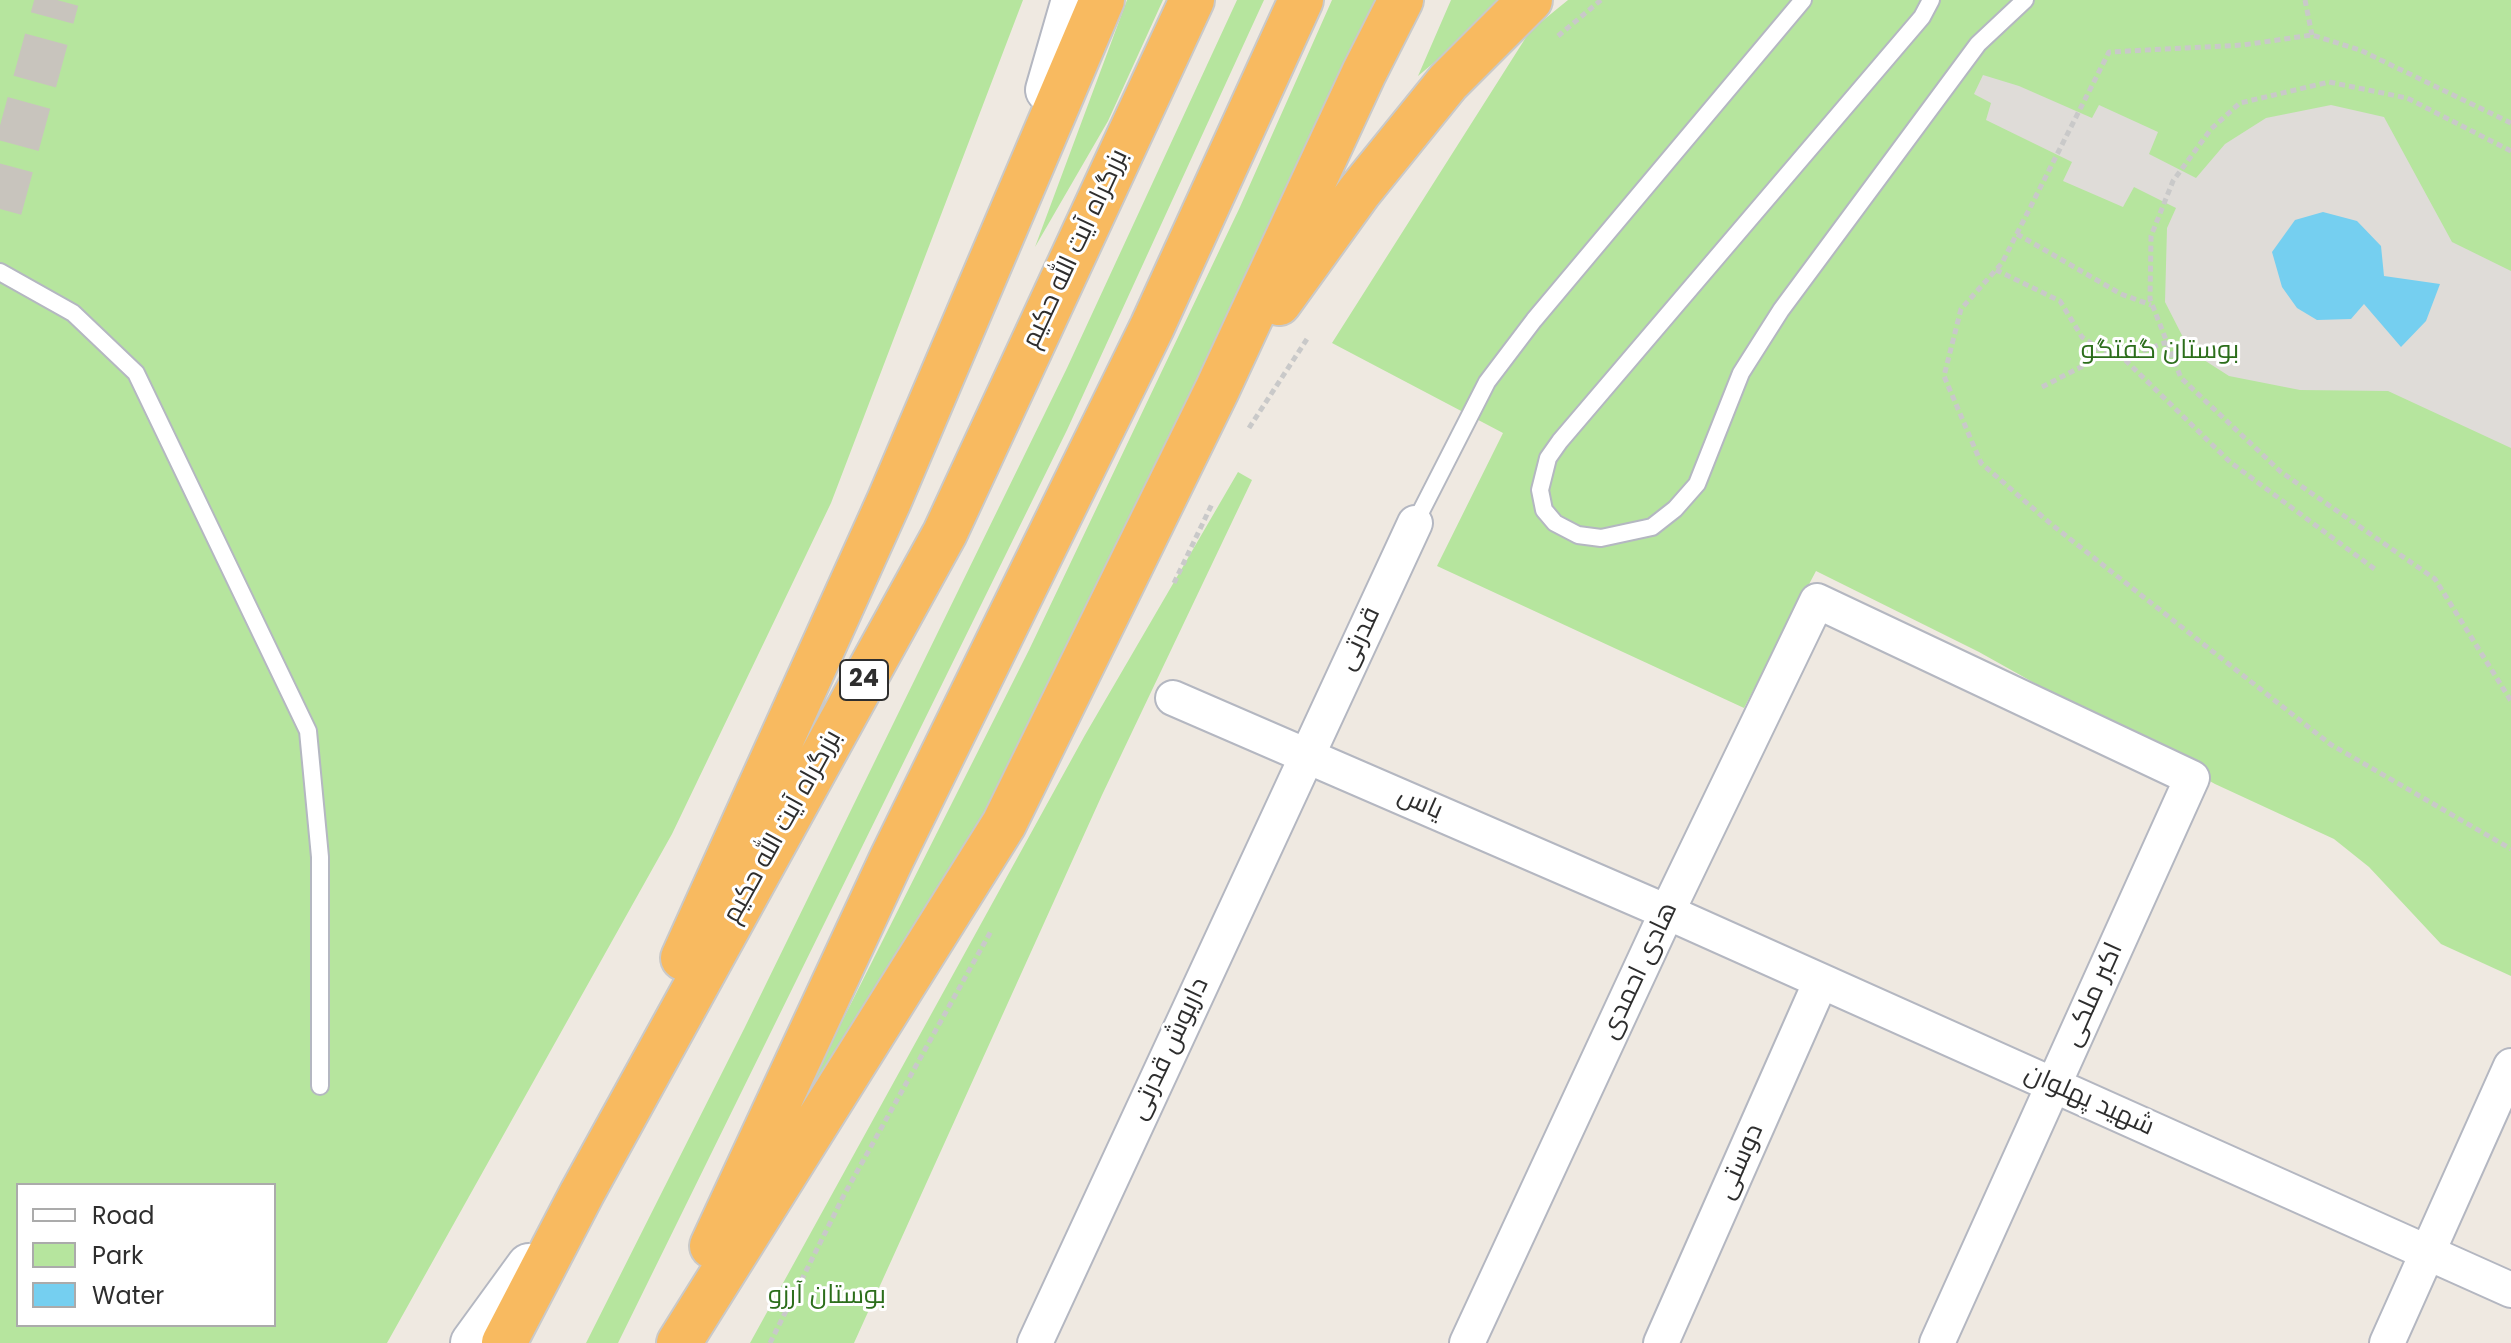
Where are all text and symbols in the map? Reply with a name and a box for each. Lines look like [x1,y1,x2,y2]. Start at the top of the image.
street label: بزرگراه آیت الله حکیم [1016,145,1136,353]
park label: بوستان گفتگو [2081,335,2239,367]
street label: قدرتی [1332,602,1388,676]
road number: 24 [840,660,888,700]
street label: بزرگراه آیت الله حکیم [717,725,849,929]
street label: یاس [1393,780,1447,828]
street label: هادی احمدی [1595,898,1685,1044]
street label: اکبر ملکی [2057,938,2131,1052]
street label: داریوش قدرتی [1123,973,1217,1125]
street label: شهید پهلوان [2019,1059,2159,1143]
street label: دوستی [1711,1120,1771,1204]
legend [16,1183,276,1327]
text: Road [92,1199,154,1232]
text: Park [92,1239,143,1272]
text: Water [92,1279,164,1312]
park label: بوستان آرزو [768,1280,886,1312]

